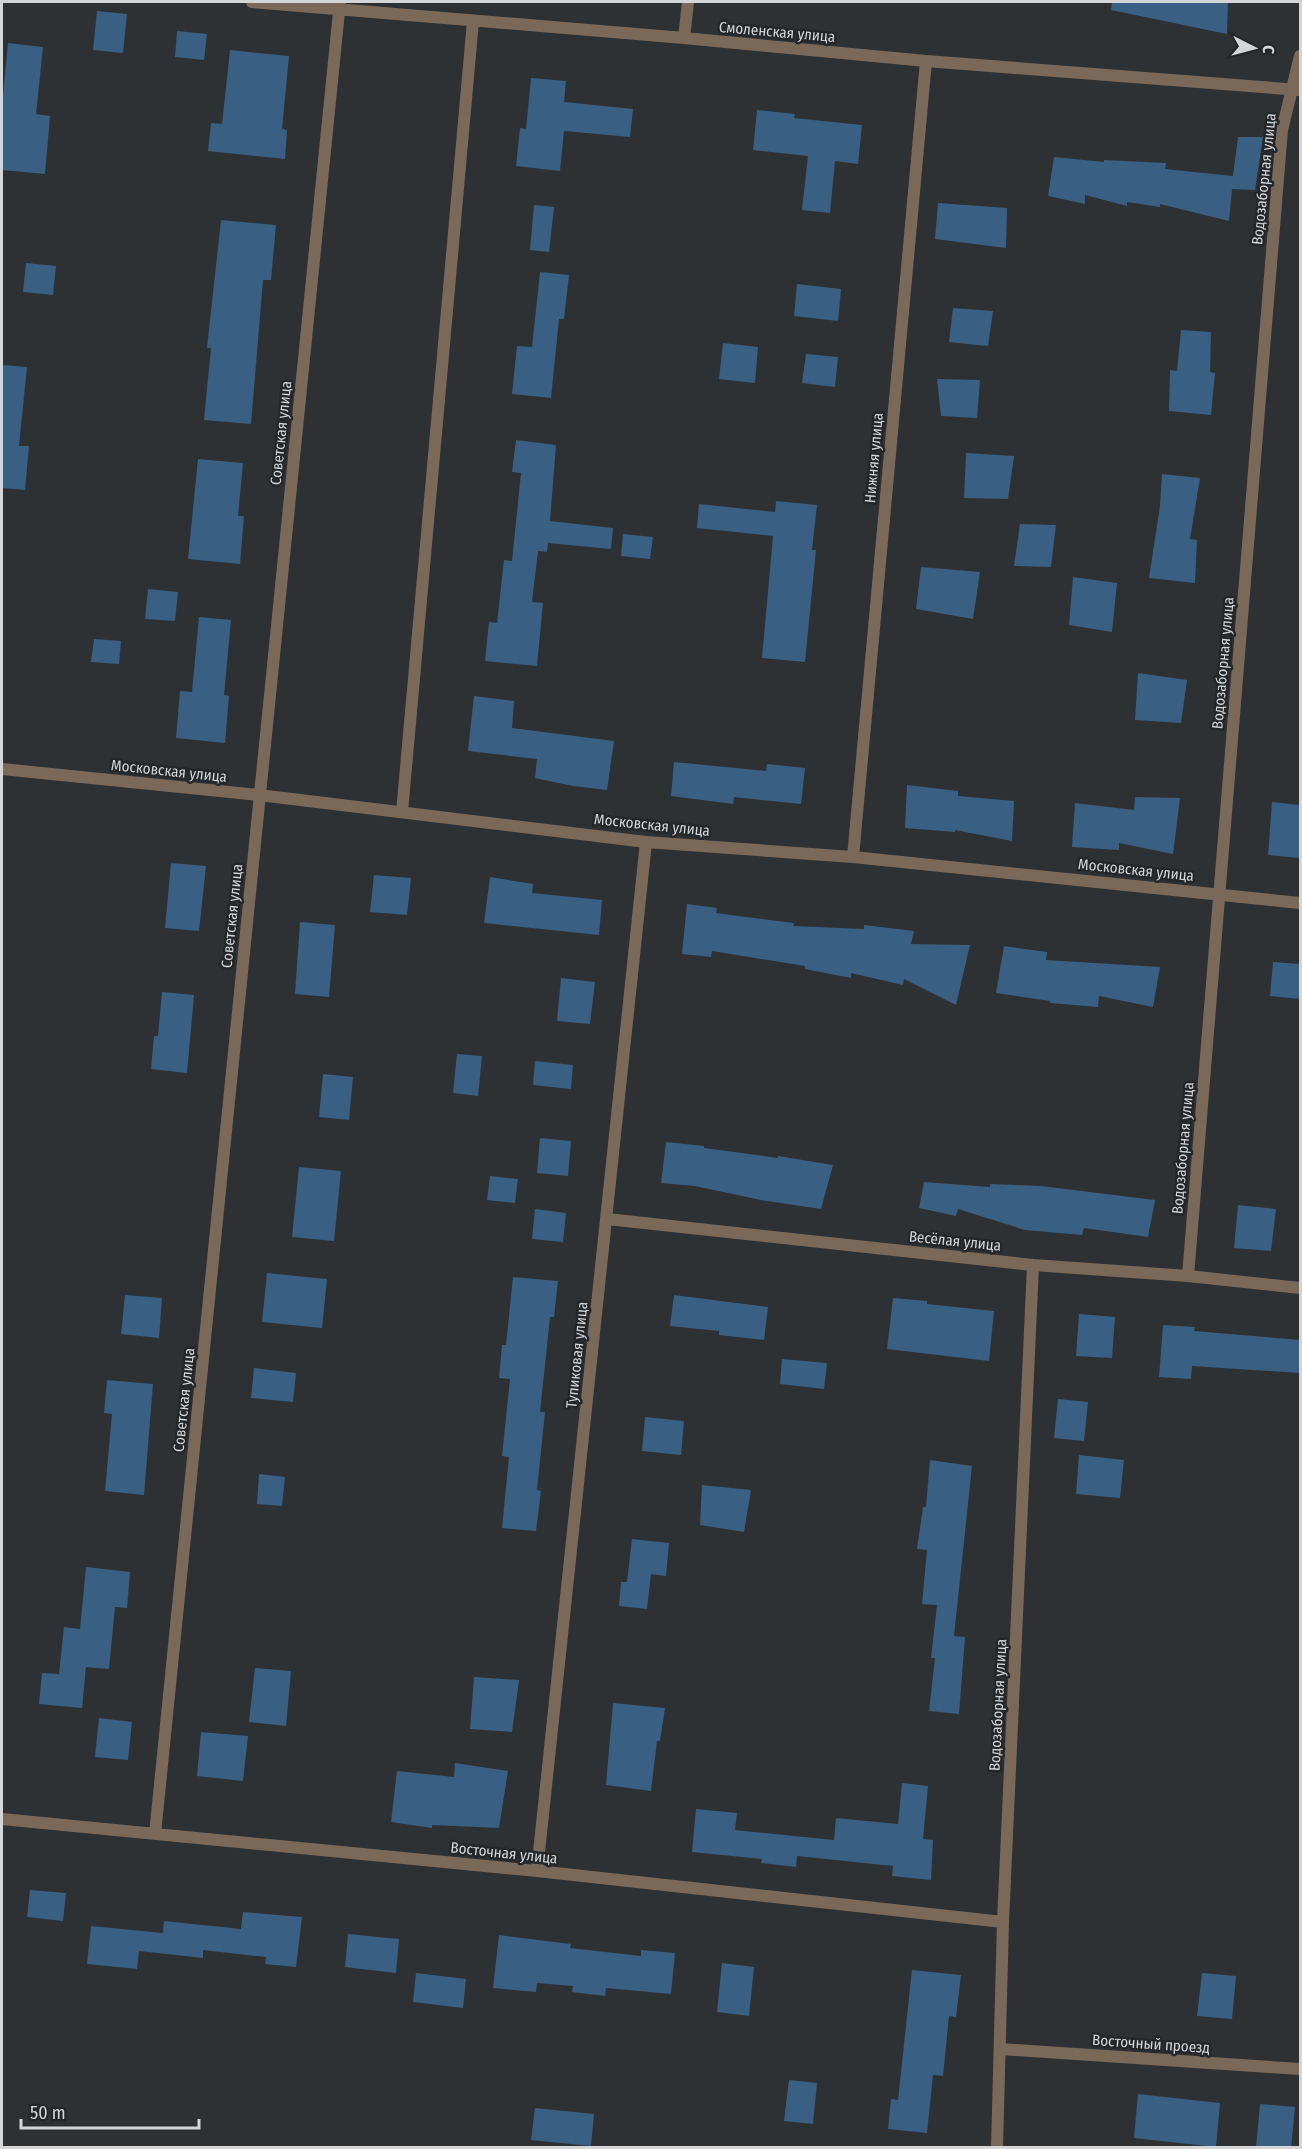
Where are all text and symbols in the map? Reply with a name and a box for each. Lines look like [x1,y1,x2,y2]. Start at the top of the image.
street label: Смоленская улица [718,18,836,46]
north arrow [1224,18,1284,78]
text: С [1258,44,1278,55]
street label: Водозаборная улица [1248,112,1280,246]
street label: Советская улица [267,380,295,486]
street label: Нижняя улица [861,412,887,504]
street label: Водозаборная улица [1208,596,1238,730]
street label: Московская улица [110,756,228,786]
street label: Московская улица [593,810,711,840]
street label: Московская улица [1077,855,1195,885]
street label: Советская улица [218,863,246,969]
street label: Водозаборная улица [1168,1081,1198,1215]
street label: Весёлая улица [908,1227,1002,1255]
street label: Тупиковая улица [562,1301,592,1409]
street label: Советская улица [170,1347,198,1453]
street label: Водозаборная улица [986,1638,1010,1772]
street label: Восточная улица [450,1838,558,1868]
street label: Восточный проезд [1091,2031,1211,2057]
scale bar [21,2092,200,2130]
text: 50 m [30,2102,66,2124]

